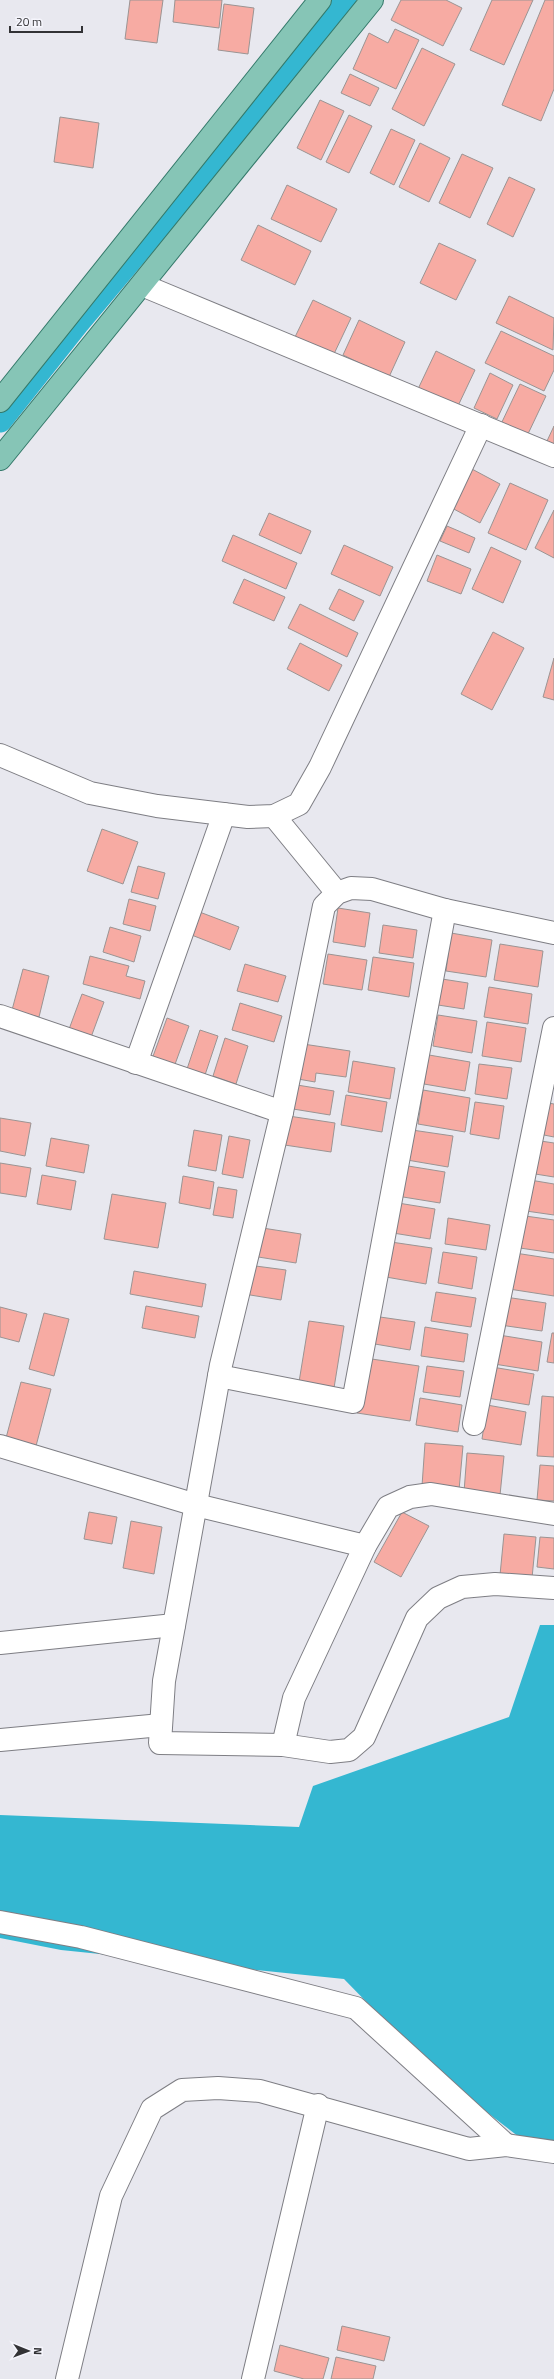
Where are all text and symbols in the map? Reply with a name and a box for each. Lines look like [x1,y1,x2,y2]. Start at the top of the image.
scale bar [10,8,82,34]
text: 20 m [16,12,42,31]
north arrow [8,2331,48,2371]
text: N [30,2347,46,2355]

